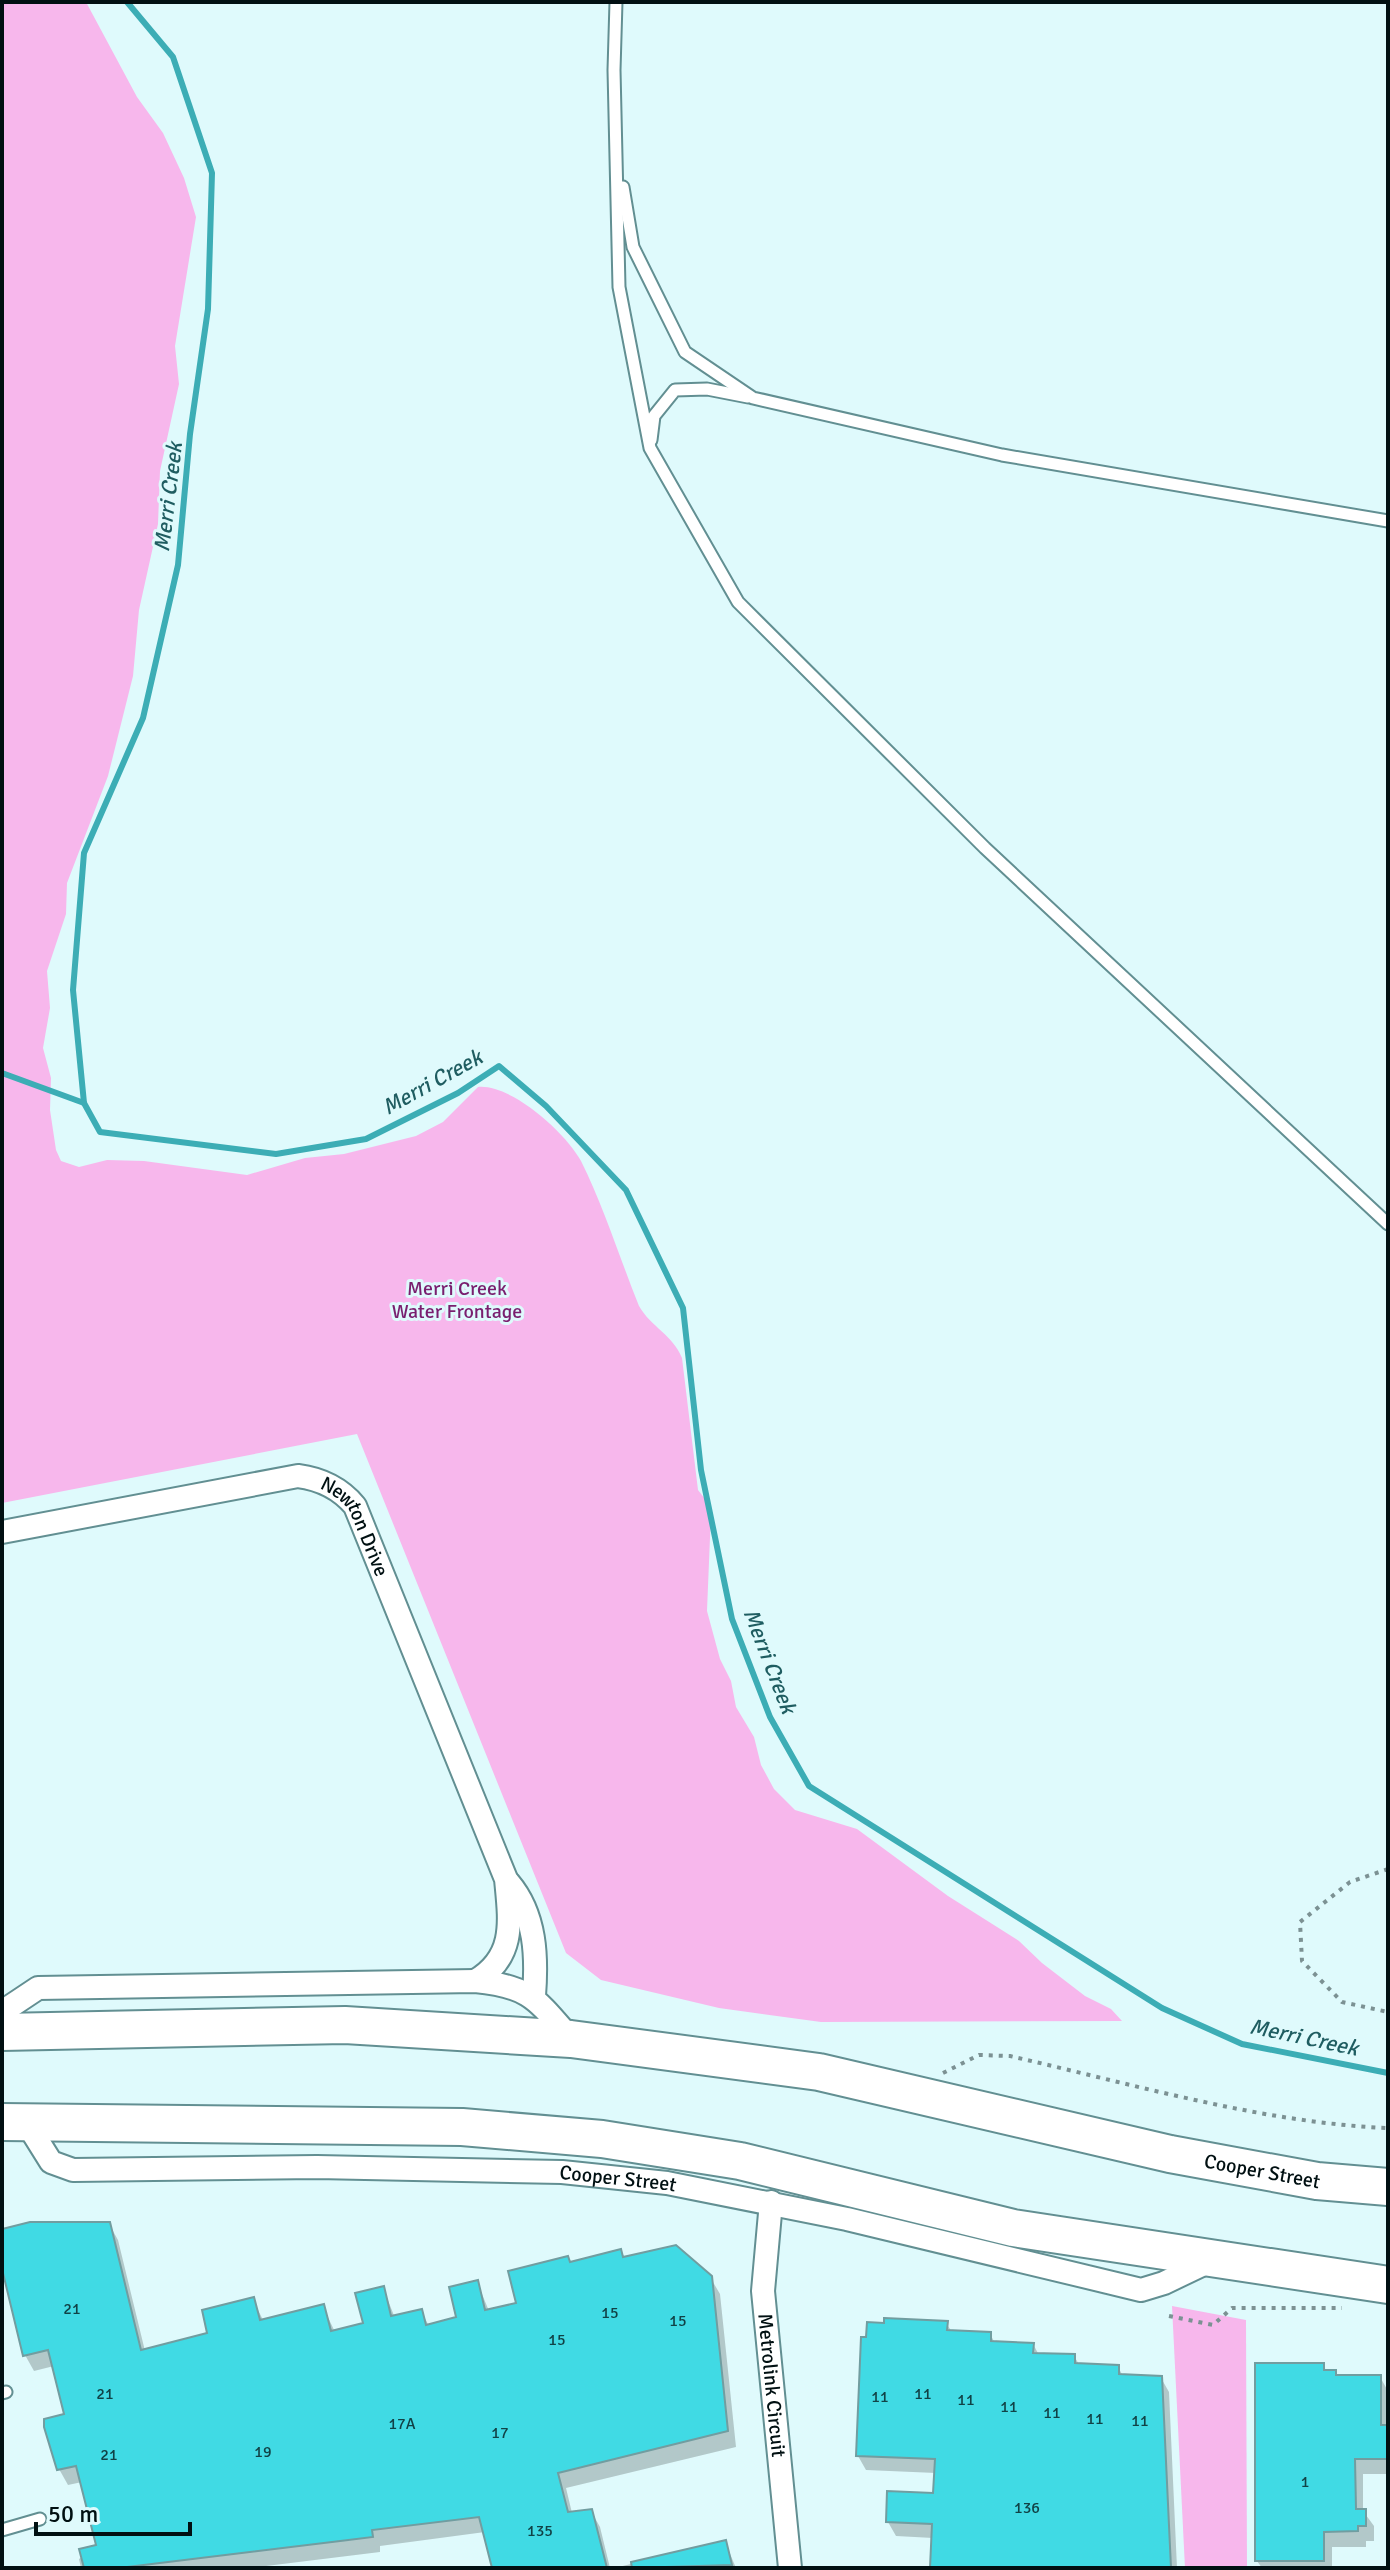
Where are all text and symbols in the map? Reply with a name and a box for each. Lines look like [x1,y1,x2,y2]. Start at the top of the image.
water label: Merri Creek [148,439,188,553]
water label: Merri Creek [377,1043,488,1121]
park label: Merri Creek Water Frontage [392,1276,522,1324]
street label: Newton Drive [317,1471,395,1580]
water label: Merri Creek [738,1605,803,1719]
water label: Merri Creek [1247,2012,1363,2062]
street label: Cooper Street [1202,2148,1322,2194]
street label: Cooper Street [558,2159,679,2197]
house number: 21 [63,2299,81,2319]
house number: 15 [601,2303,619,2323]
house number: 15 [669,2311,687,2331]
street label: Metrolink Circuit [753,2312,792,2458]
house number: 15 [548,2330,566,2350]
house number: 21 [96,2384,114,2404]
house number: 11 [914,2384,932,2404]
house number: 11 [871,2387,889,2407]
house number: 11 [957,2390,975,2410]
house number: 11 [1000,2397,1018,2417]
house number: 11 [1043,2403,1061,2423]
house number: 11 [1086,2409,1104,2429]
house number: 11 [1131,2411,1149,2431]
house number: 17A [388,2414,416,2434]
house number: 17 [491,2423,509,2443]
house number: 19 [254,2442,272,2462]
house number: 21 [100,2445,118,2465]
house number: 1 [1301,2472,1309,2492]
scale bar [36,2486,190,2536]
house number: 136 [1014,2498,1040,2518]
text: 50 m [48,2499,98,2529]
house number: 135 [527,2521,553,2541]

